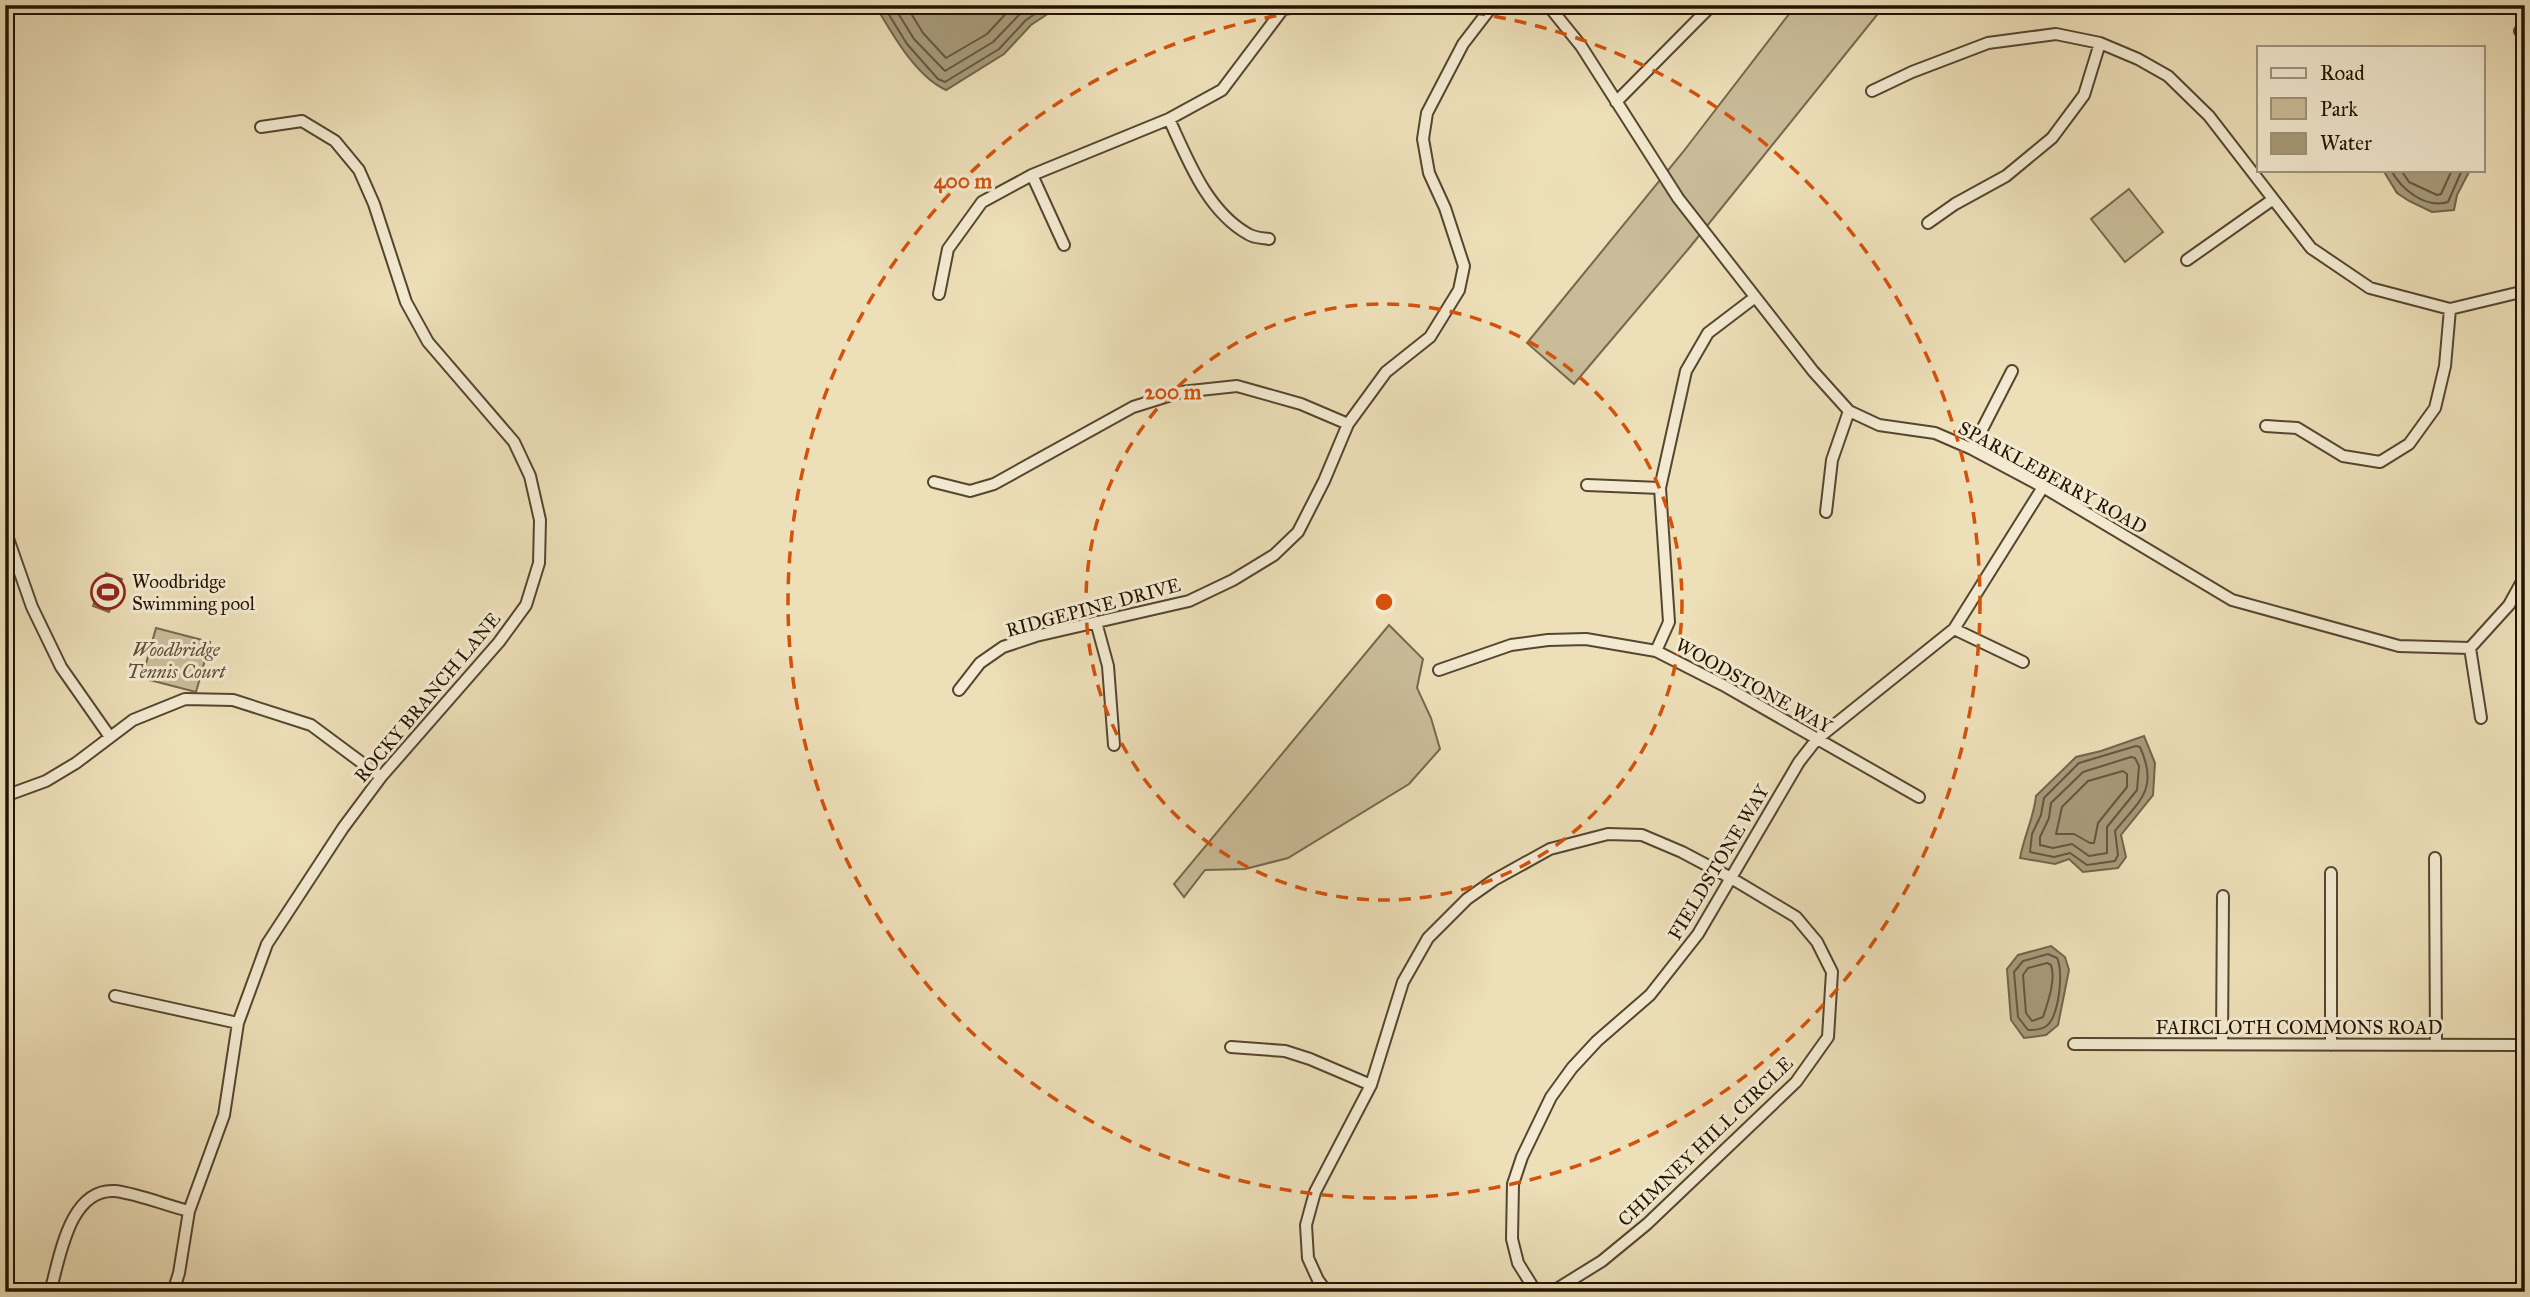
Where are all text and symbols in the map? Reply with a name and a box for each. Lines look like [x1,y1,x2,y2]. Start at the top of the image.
legend [2257,46,2484,172]
text: Road [2320,60,2365,86]
text: Park [2320,96,2358,122]
text: Water [2320,130,2372,156]
text: 400 m [934,168,993,194]
text: 200 m [1145,379,1202,405]
street label: SPARKLEBERRY ROAD [1954,416,2151,539]
place label: Woodbridge Swimming pool [132,570,256,616]
sports icon: Woodbridge Swimming pool [89,573,127,611]
street label: RIDGEPINE DRIVE [1003,573,1183,642]
centre of rings [1372,590,1396,614]
street label: ROCKY BRANCH LANE [349,607,506,787]
street label: WOODSTONE WAY [1672,633,1837,738]
park label: Woodbridge Tennis Court [127,638,226,683]
street label: FIELDSTONE WAY [1663,780,1774,944]
street label: FAIRCLOTH COMMONS ROAD [2156,1016,2442,1039]
street label: CHIMNEY HILL CIRCLE [1613,1051,1798,1231]

